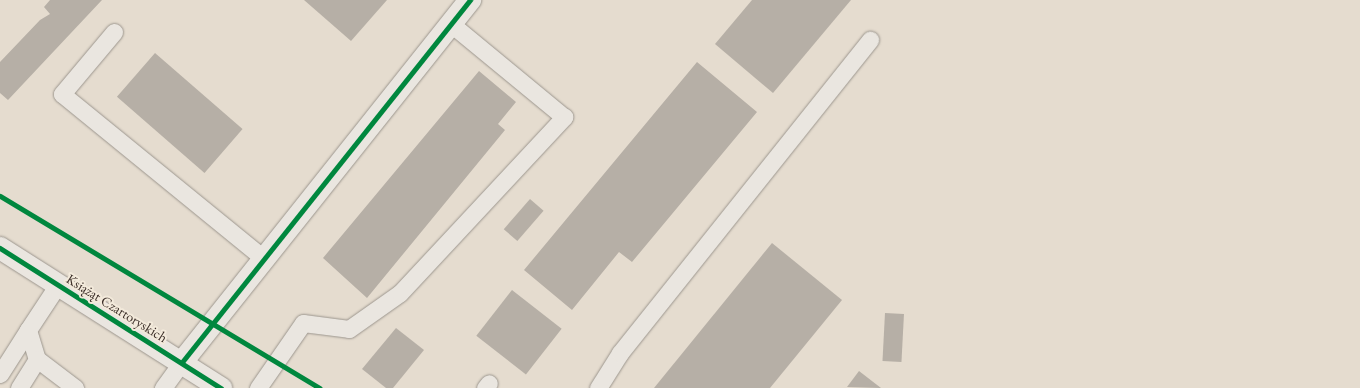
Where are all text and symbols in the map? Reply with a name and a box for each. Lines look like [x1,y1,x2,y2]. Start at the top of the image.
street label: Książąt Czartoryskich [63,270,171,346]

